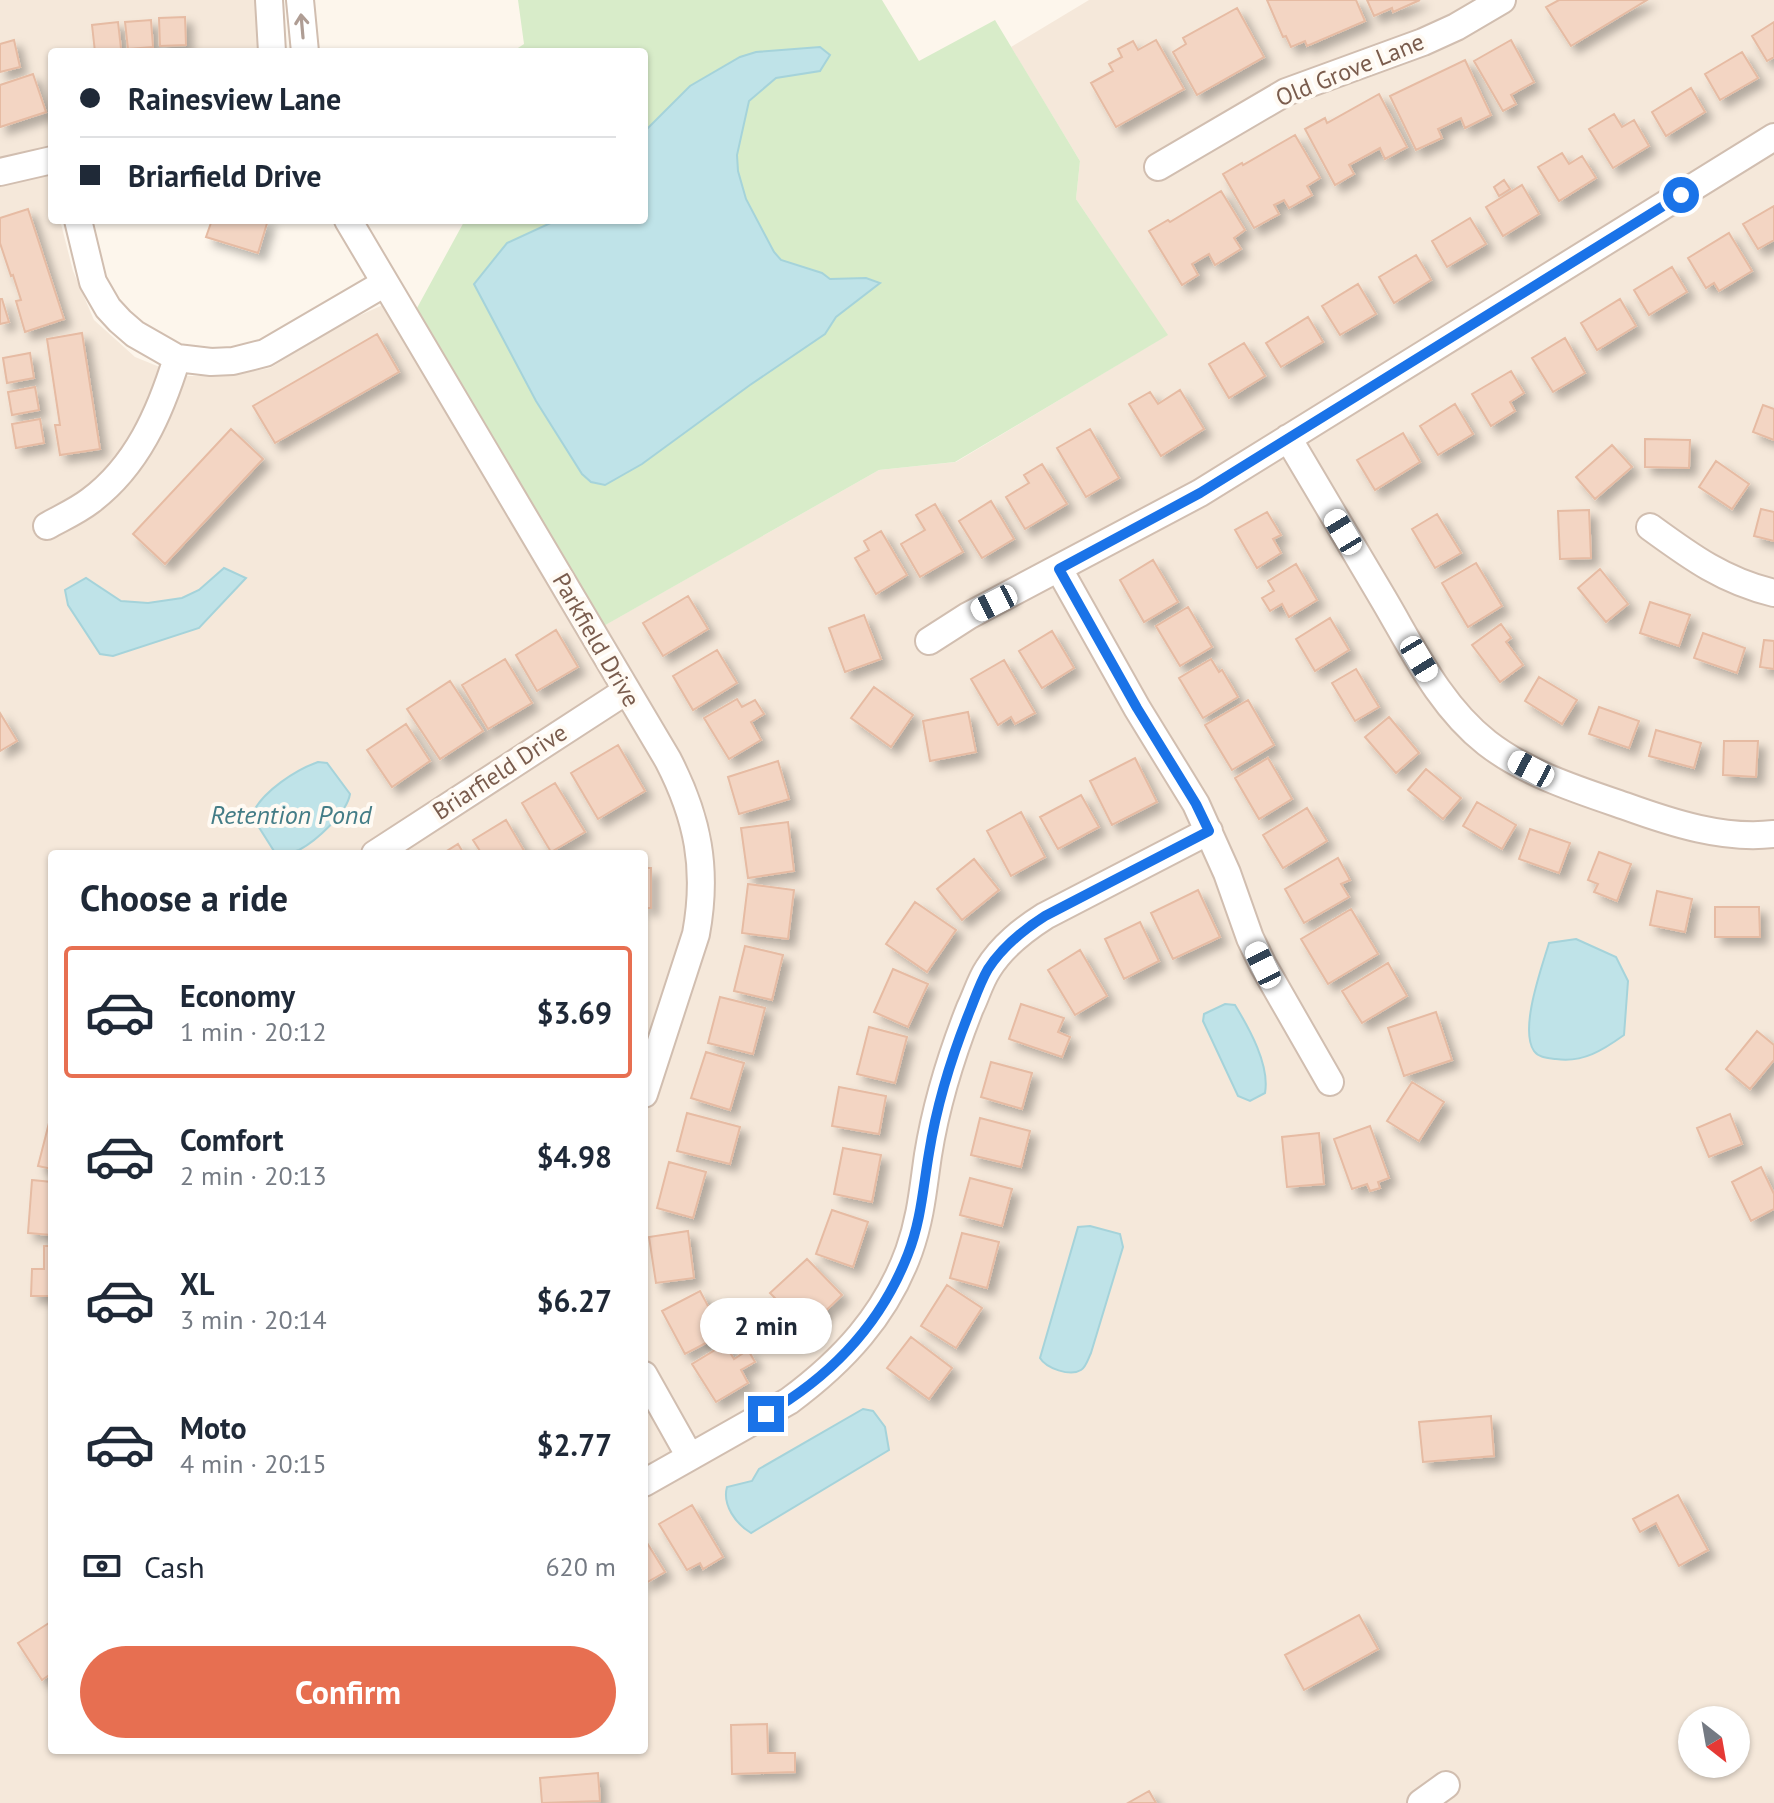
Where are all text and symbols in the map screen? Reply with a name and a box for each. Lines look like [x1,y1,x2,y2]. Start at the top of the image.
one-way arrow [295,13,310,40]
street label: Old Grove Lane [1271,26,1429,113]
text: Rainesview Lane [128,79,341,118]
text: Briarfield Drive [128,156,322,195]
route start [1663,177,1699,213]
car [1320,505,1366,559]
street label: Parkfield Drive [546,567,647,712]
car [967,581,1021,625]
car [1396,632,1442,686]
street label: Briarfield Drive [427,717,573,827]
car [1504,747,1558,791]
water label: Retention Pond [210,798,372,831]
text: Choose a ride [80,874,288,921]
car [1242,938,1284,992]
icon: car [84,976,156,1048]
text: Economy [180,976,295,1015]
text: $3.69 [537,993,612,1032]
text: 1 min · 20:12 [180,1015,327,1048]
icon: car [84,1120,156,1192]
text: Comfort [180,1120,283,1159]
text: $4.98 [537,1137,612,1176]
text: 2 min · 20:13 [180,1159,327,1192]
icon: car [84,1264,156,1336]
text: XL [180,1264,214,1303]
text: $6.27 [537,1281,612,1320]
callout: 2 min [700,1298,832,1354]
text: 3 min · 20:14 [180,1303,327,1336]
text: 2 min [734,1309,798,1342]
route end [748,1396,784,1432]
icon: car [84,1408,156,1480]
text: Moto [180,1408,247,1447]
text: $2.77 [537,1425,612,1464]
text: 4 min · 20:15 [180,1447,327,1480]
icon: cash [80,1544,124,1588]
text: Cash [144,1547,205,1586]
text: 620 m [545,1550,616,1583]
button: Confirm [80,1646,616,1738]
north arrow [1678,1706,1750,1778]
map controls [1678,1706,1750,1778]

